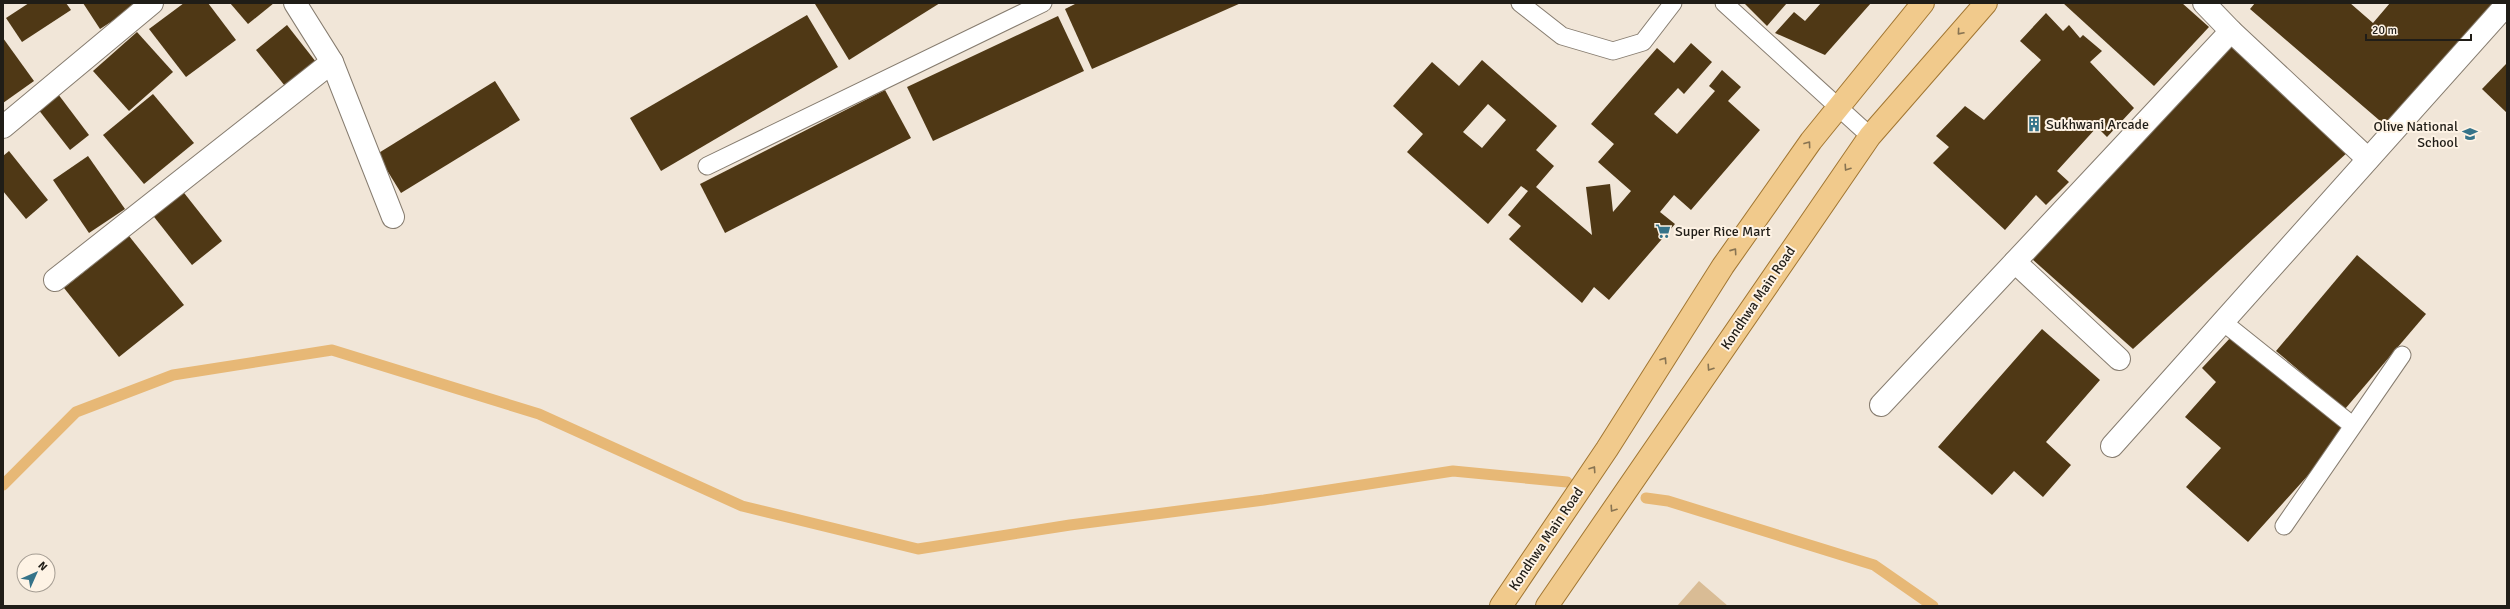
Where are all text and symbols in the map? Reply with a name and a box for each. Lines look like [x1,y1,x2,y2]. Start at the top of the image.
scale bar [2366,16,2471,42]
text: 20 m [2372,23,2397,38]
one-way arrow [1958,28,1965,35]
building icon: Sukhwani Arcade [2025,115,2043,133]
place label: Sukhwani Arcade [2046,116,2149,133]
place label: Olive National School [2373,118,2458,151]
school or university icon: Olive National School [2461,125,2479,143]
one-way arrow [1803,142,1810,149]
one-way arrow [1845,164,1852,171]
supermarket icon: Super Rice Mart [1654,222,1672,240]
place label: Super Rice Mart [1675,223,1771,240]
street label: Kondhwa Main Road [1717,243,1799,353]
one-way arrow [1729,248,1737,255]
one-way arrow [1659,357,1666,364]
one-way arrow [1708,363,1715,370]
one-way arrow [1588,467,1595,474]
street label: Kondhwa Main Road [1505,484,1587,594]
one-way arrow [1611,505,1618,512]
north arrow [16,553,56,593]
text: N [35,559,50,574]

